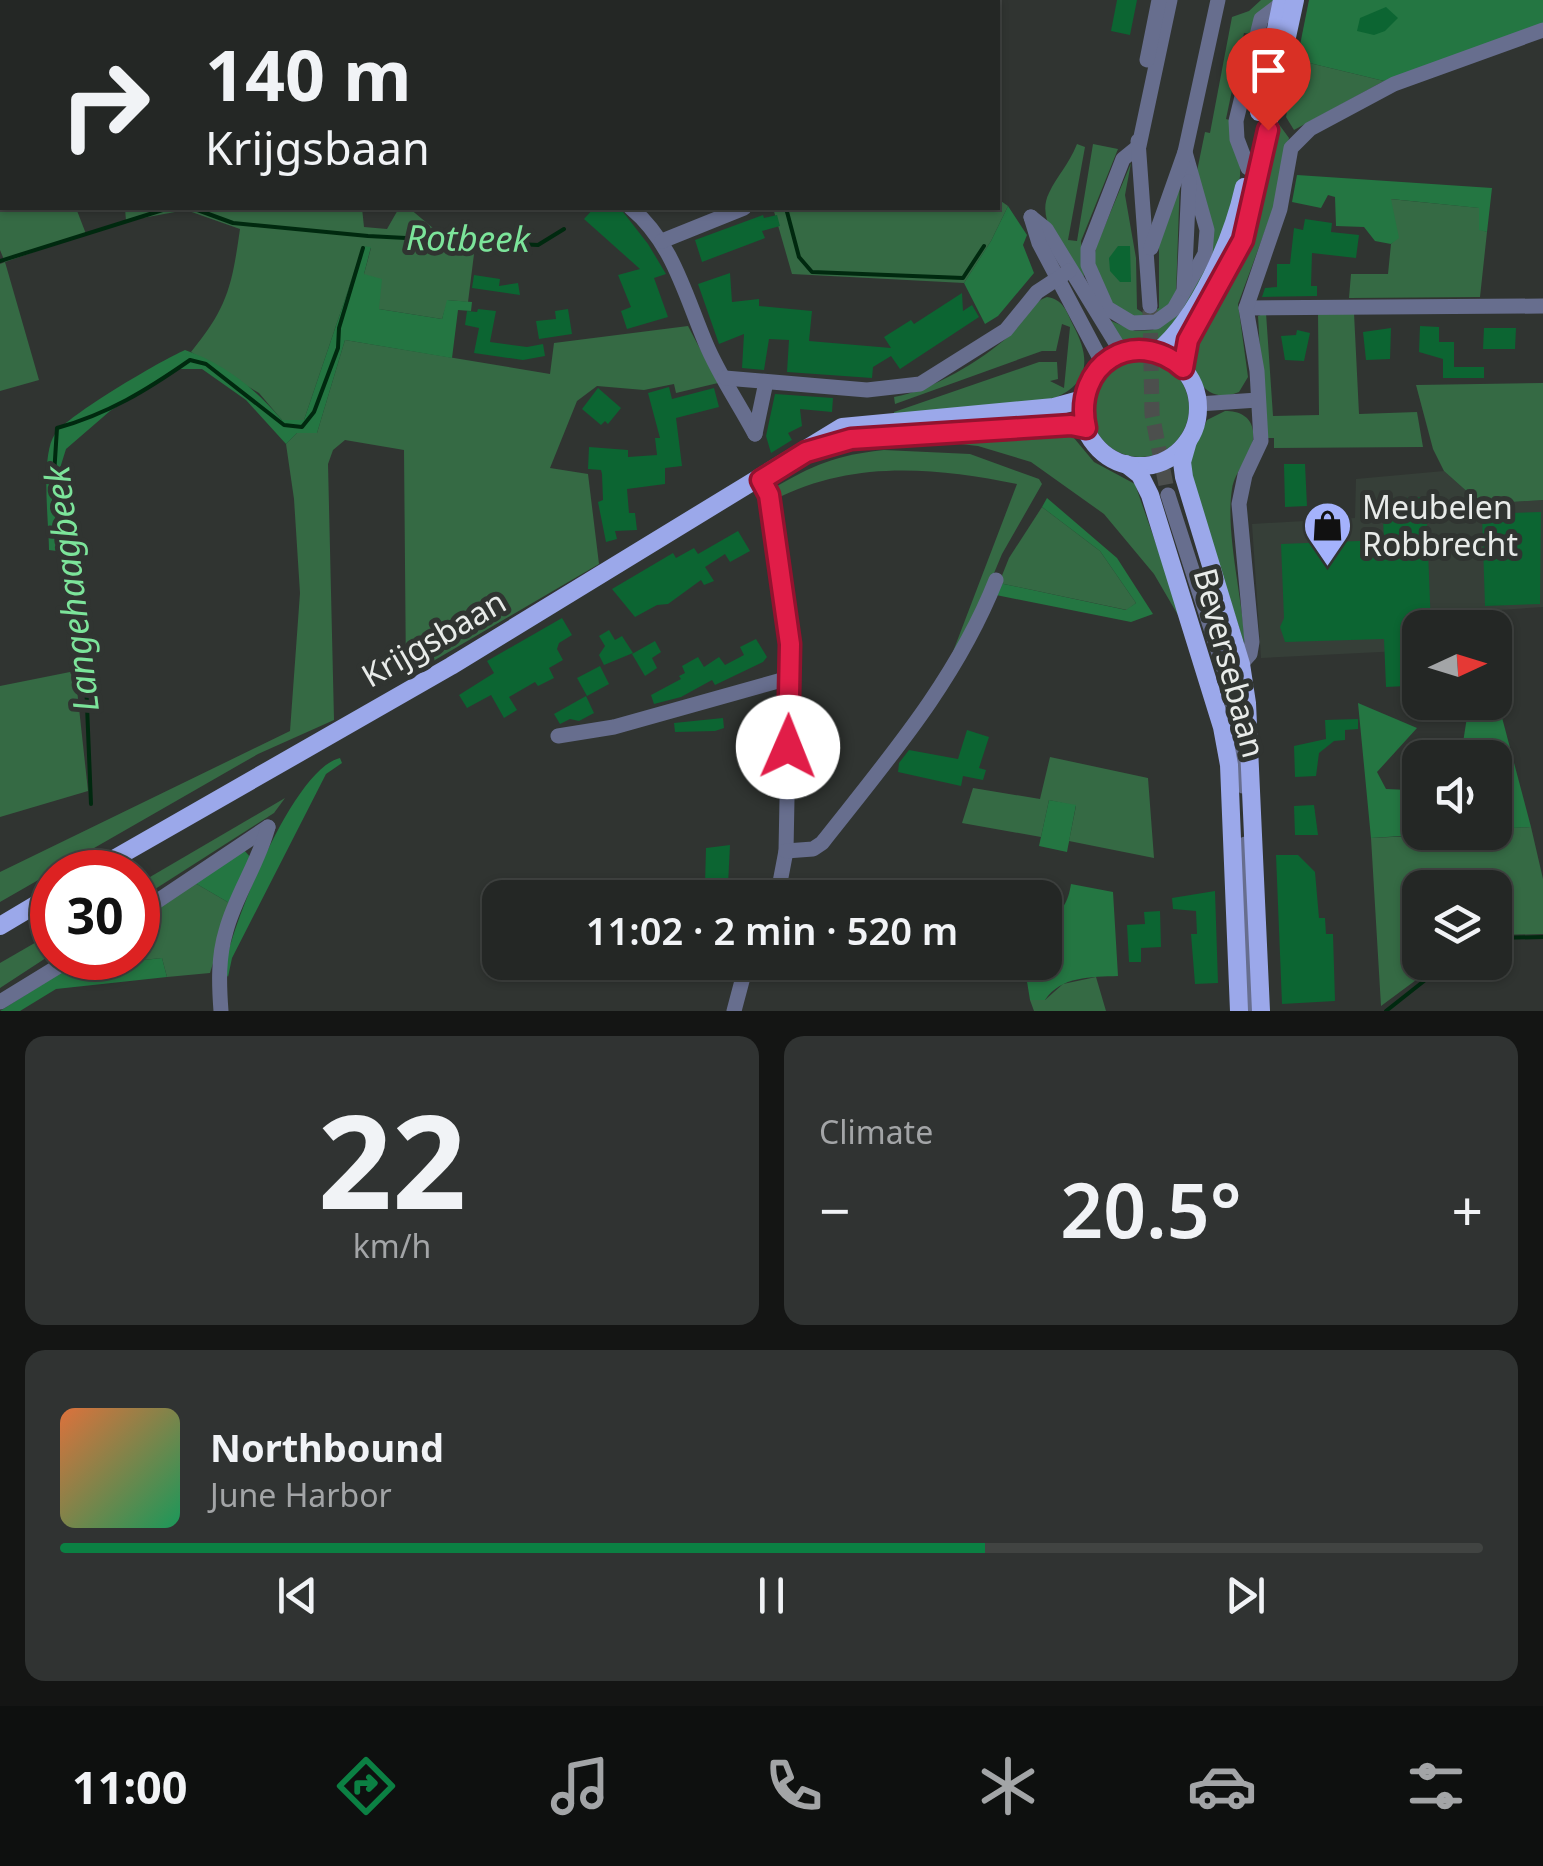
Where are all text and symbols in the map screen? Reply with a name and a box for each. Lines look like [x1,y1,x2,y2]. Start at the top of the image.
text: 140 m [205,26,412,122]
pin [1226,28,1311,131]
icon: right [40,40,170,170]
icon: arrive [1241,43,1296,98]
text: Krijgsbaan [205,117,430,178]
water label: Rotbeek [406,213,532,262]
water label: Langehaagbeek [32,462,109,715]
place label: Meubelen Robbrecht [1362,485,1518,565]
shop icon: Meubelen Robbrecht [1301,500,1353,568]
street label: Beversebaan [1185,563,1276,762]
street label: Krijgsbaan [353,579,513,696]
north arrow [1402,610,1512,720]
map controls [1402,610,1512,980]
position arrow [736,695,840,799]
button: sound [1402,740,1512,850]
speed limit sign: 30 [30,850,160,980]
button: layers [1402,870,1512,980]
text: 11:02 · 2 min · 520 m [586,904,958,956]
text: 22 [318,1070,466,1247]
text: Climate [819,1110,933,1153]
text: 20.5° [1060,1158,1242,1260]
text: − [819,1172,850,1247]
text: + [1452,1172,1483,1247]
text: km/h [353,1224,431,1267]
text: Northbound [210,1421,444,1473]
text: June Harbor [210,1473,392,1516]
icon: previous [270,1568,325,1623]
icon: pause [744,1568,799,1623]
icon: next [1218,1568,1273,1623]
icon: directions [331,1751,401,1821]
icon: music [545,1751,615,1821]
icon: phone [759,1751,829,1821]
icon: climate [973,1751,1043,1821]
icon: car [1187,1751,1257,1821]
icon: filters [1401,1751,1471,1821]
text: 11:00 [72,1756,188,1817]

